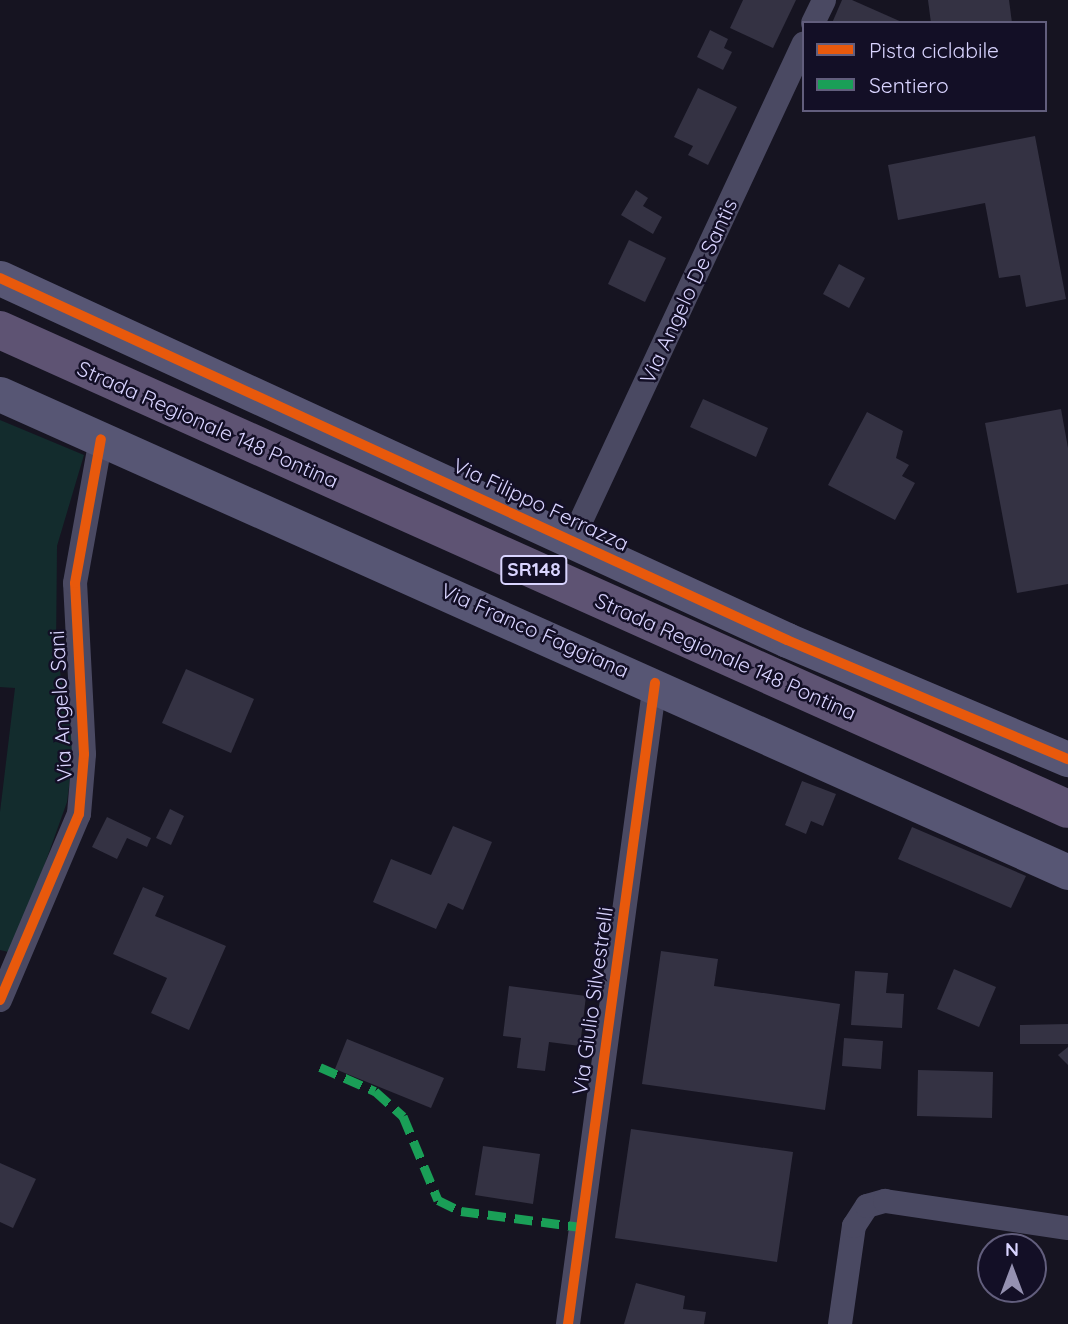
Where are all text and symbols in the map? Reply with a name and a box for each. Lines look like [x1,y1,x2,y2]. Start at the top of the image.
legend [802,21,1047,112]
text: Pista ciclabile [869,37,999,63]
text: Sentiero [869,72,949,98]
street label: Via Angelo De Santis [634,194,742,388]
street label: Strada Regionale 148 Pontina [74,355,342,493]
street label: Via Filippo Ferrazza [449,452,633,556]
road number: SR148 [499,554,569,586]
street label: Via Franco Faggiana [437,577,633,683]
street label: Strada Regionale 148 Pontina [592,587,860,725]
street label: Via Angelo Sani [43,630,77,782]
street label: Via Giulio Silvestrelli [566,905,618,1097]
north arrow [977,1233,1047,1303]
text: N [1005,1237,1019,1261]

